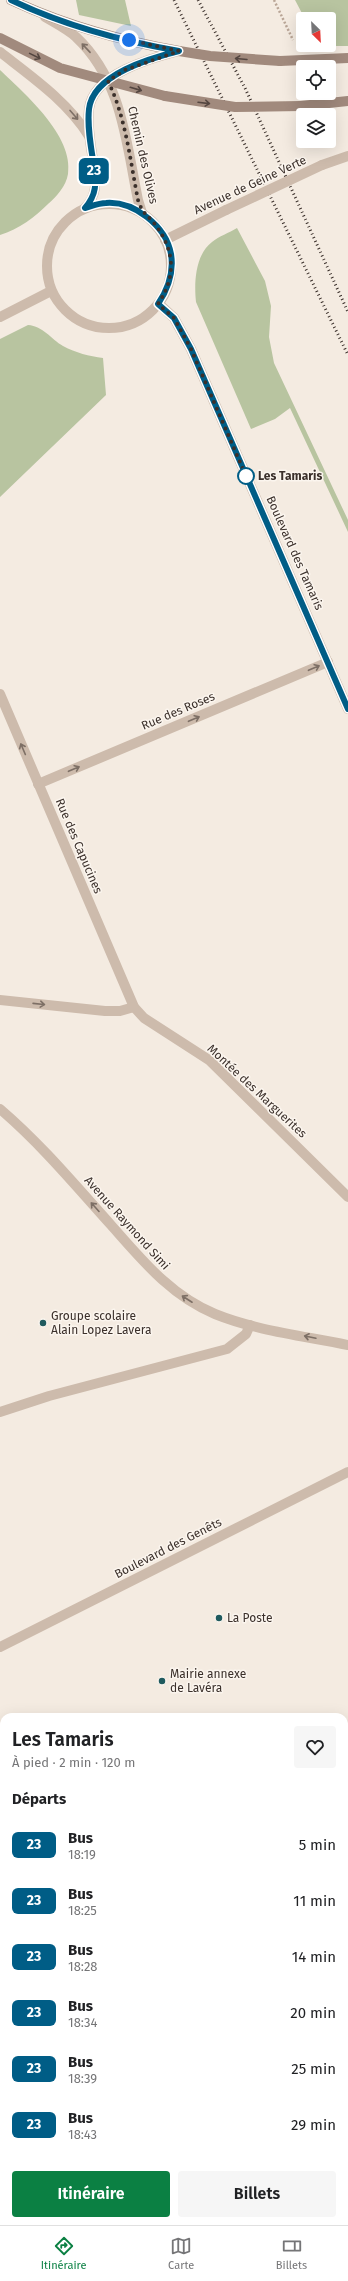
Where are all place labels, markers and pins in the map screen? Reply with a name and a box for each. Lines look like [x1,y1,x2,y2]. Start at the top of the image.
marker: Les Tamaris [237,467,255,485]
place label: Les Tamaris [258,469,322,483]
place label: Groupe scolaire Alain Lopez Lavera [51,1309,152,1337]
marker: Groupe scolaire Alain Lopez Lavera [38,1318,48,1328]
place label: La Poste [227,1611,272,1625]
marker: La Poste [214,1613,224,1623]
place label: Mairie annexe de Lavéra [170,1667,246,1695]
marker: Mairie annexe de Lavéra [157,1676,167,1686]

